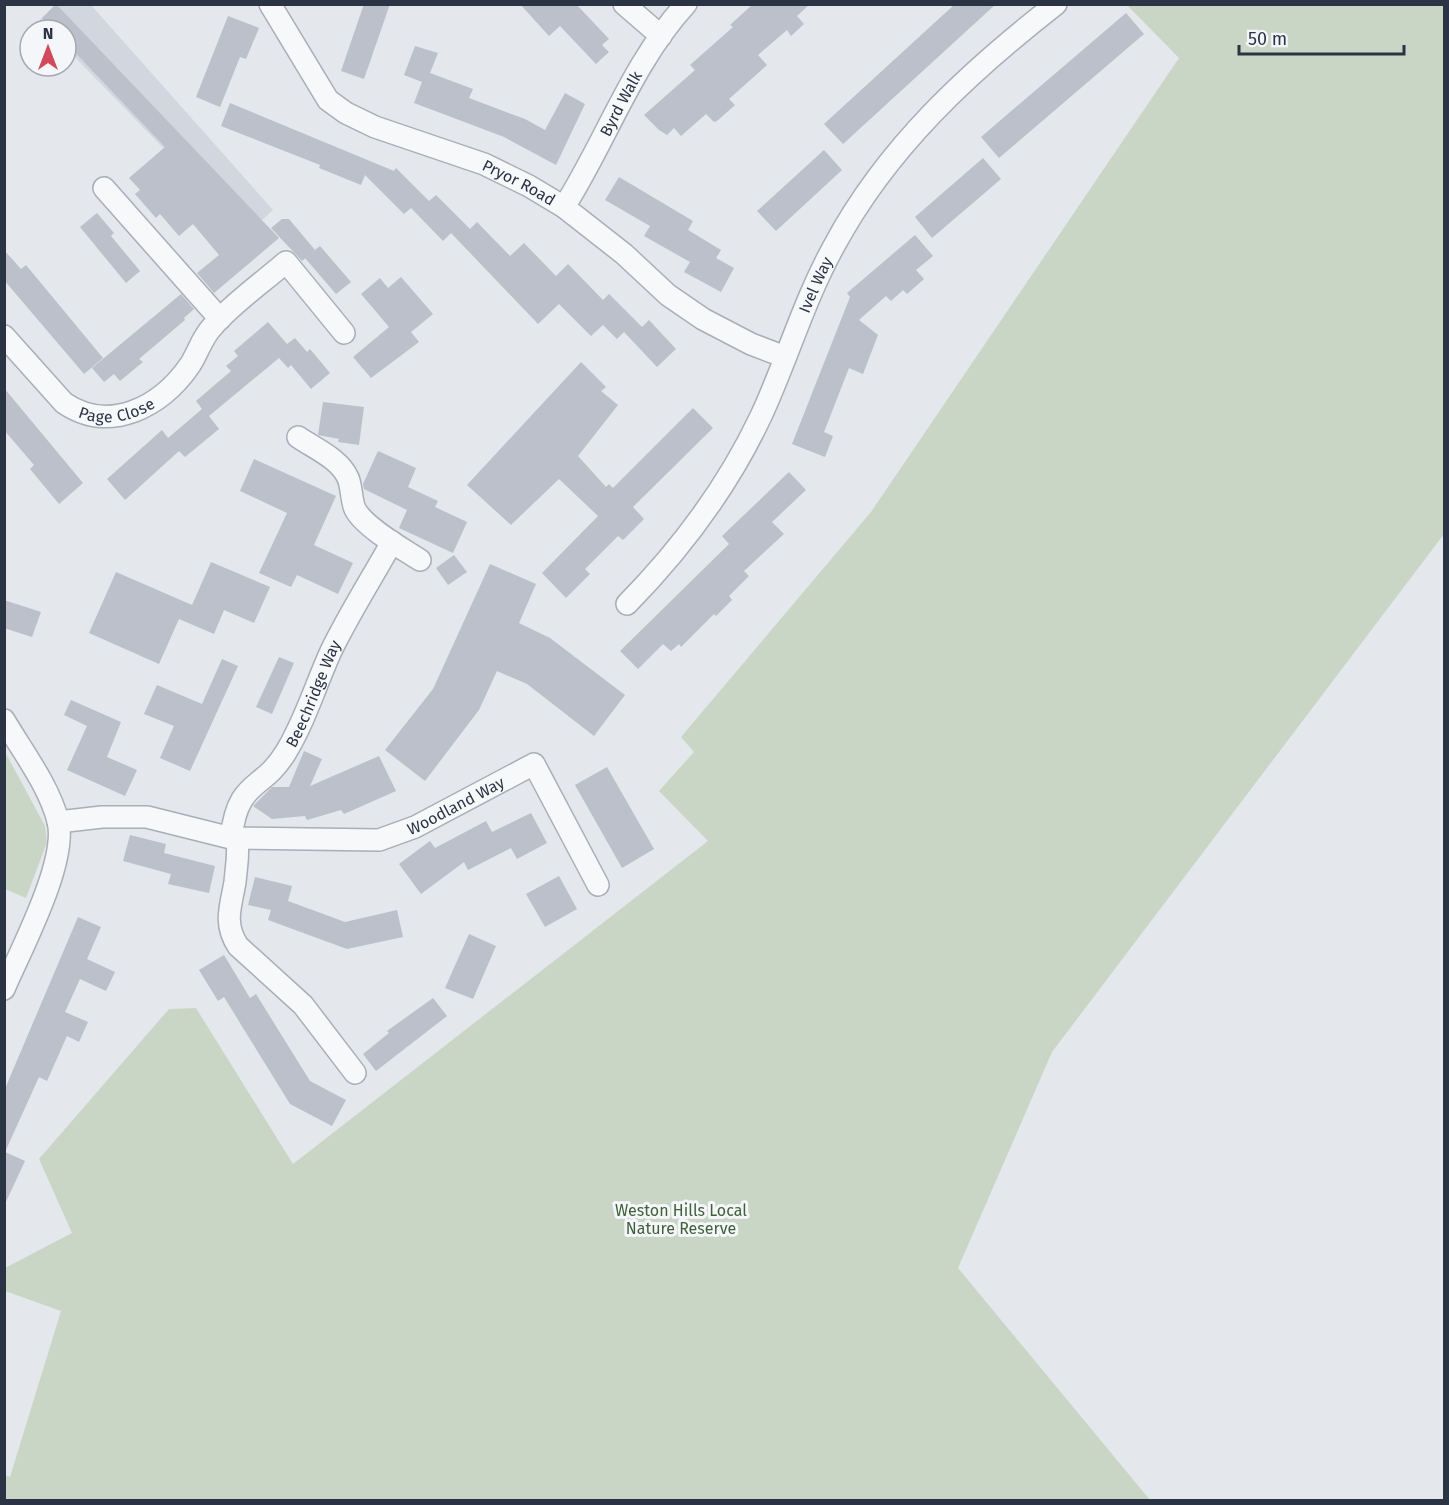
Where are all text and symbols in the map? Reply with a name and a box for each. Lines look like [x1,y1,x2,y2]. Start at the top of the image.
north arrow [18,18,78,78]
scale bar [1239,18,1404,56]
text: N [43,24,53,43]
text: 50 m [1248,28,1287,50]
street label: Byrd Walk [595,67,646,139]
street label: Pryor Road [479,155,559,209]
street label: Ivel Way [795,253,836,315]
street label: Page Close [76,393,158,426]
street label: Beechridge Way [281,637,345,750]
street label: Woodland Way [405,772,507,839]
park label: Weston Hills Local Nature Reserve [615,1201,747,1238]

